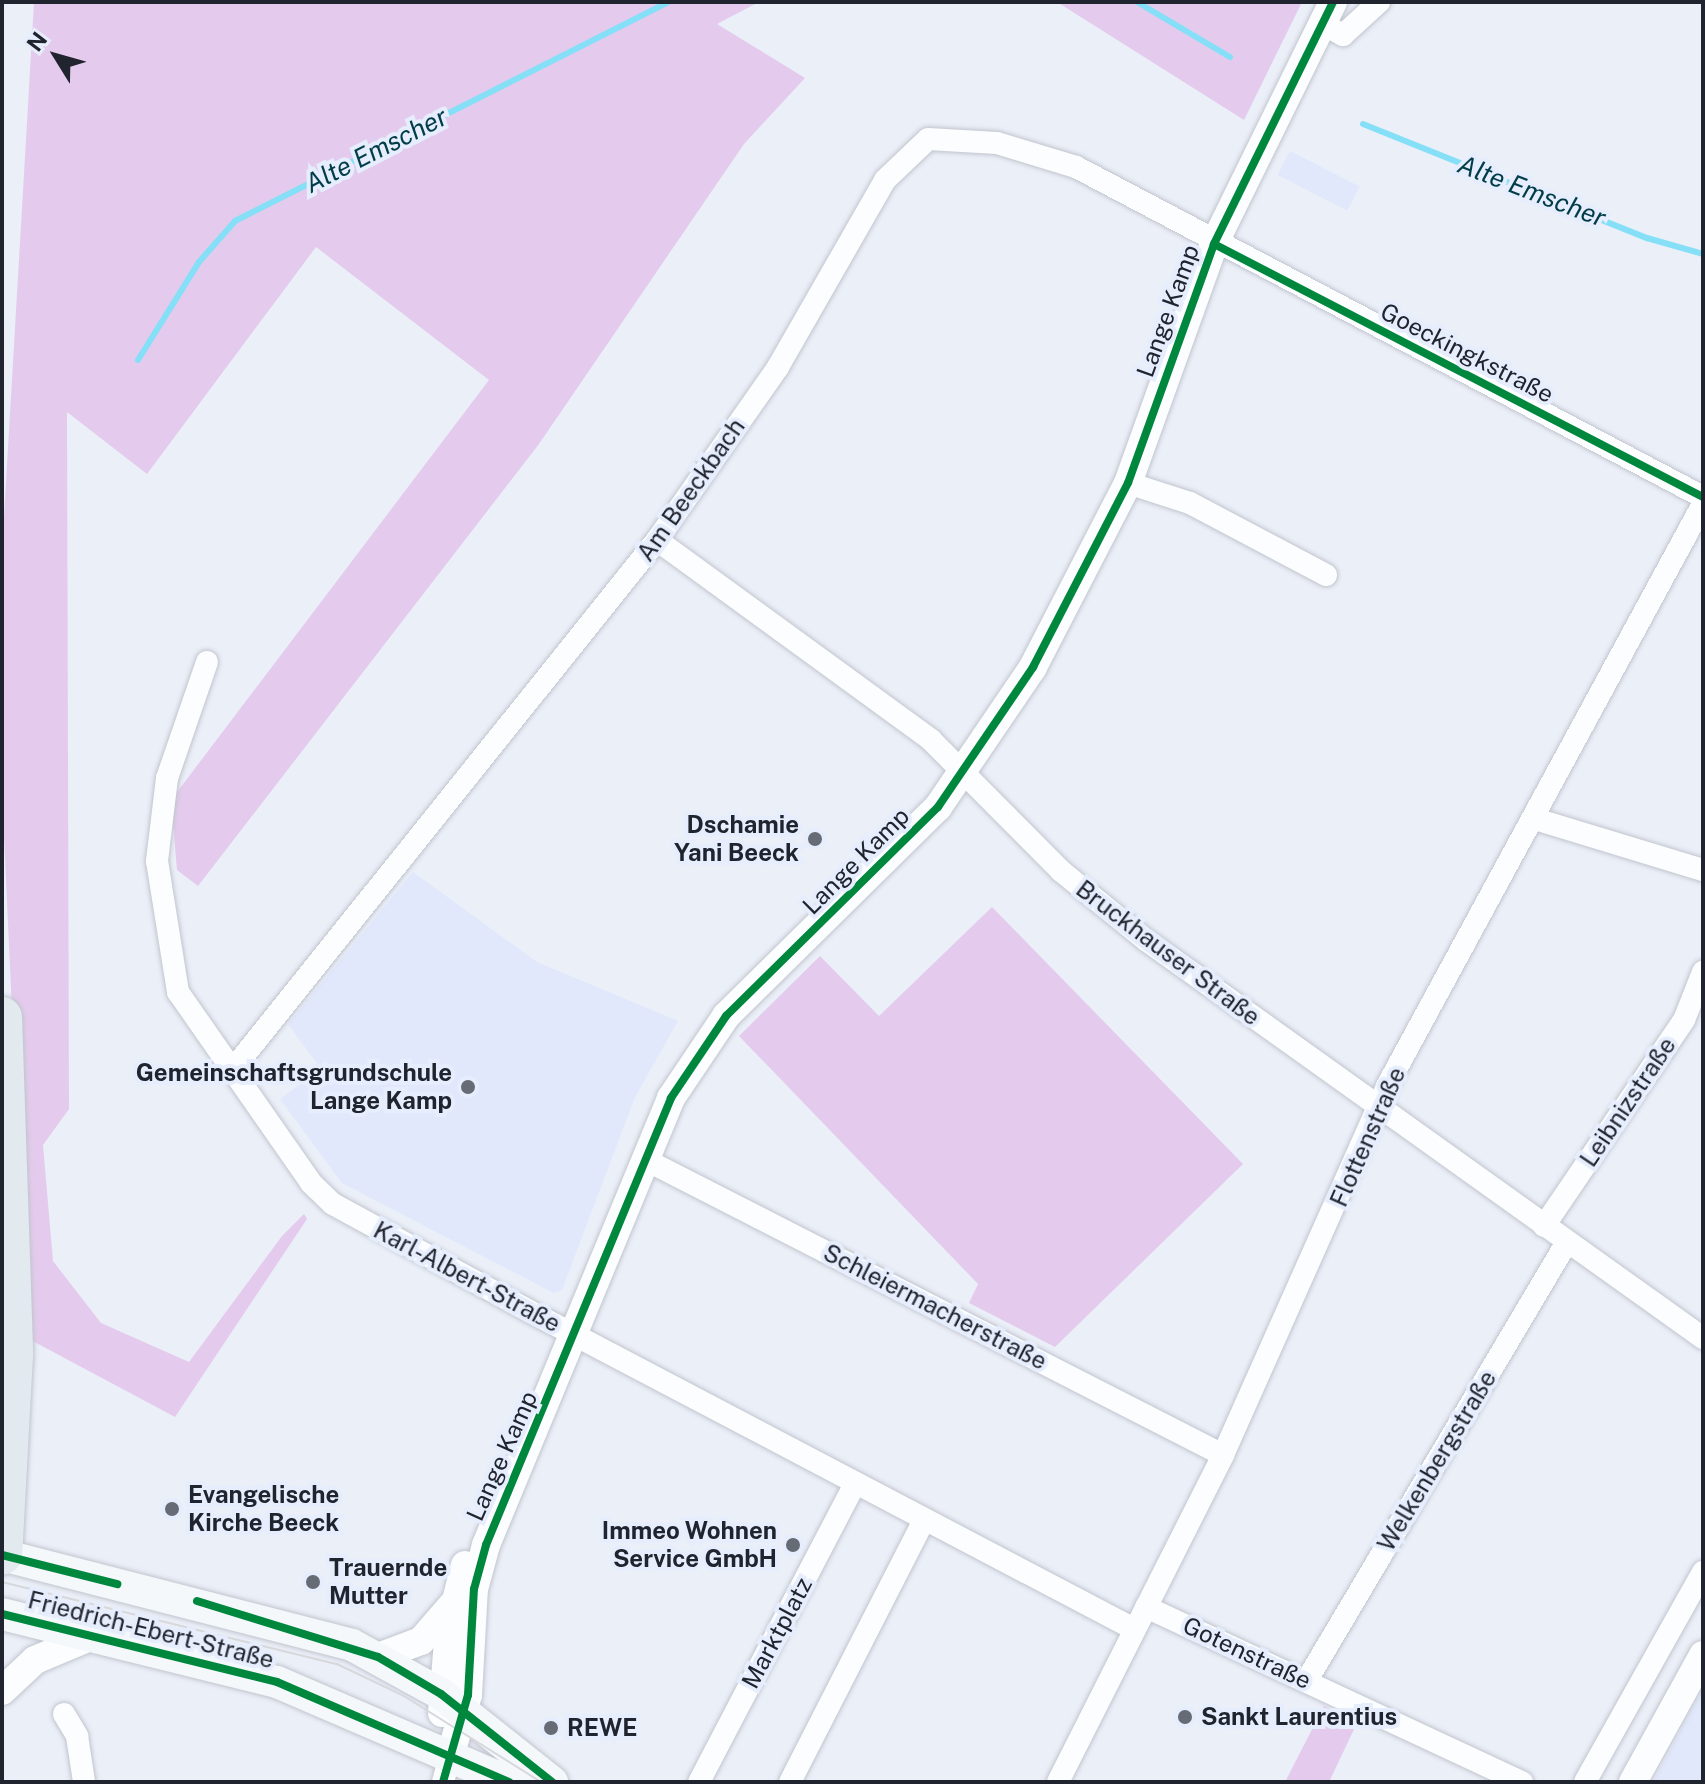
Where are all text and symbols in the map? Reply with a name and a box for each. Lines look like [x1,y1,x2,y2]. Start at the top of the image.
north arrow [16,16,96,96]
text: N [21,27,52,56]
water label: Alte Emscher [300,101,452,199]
water label: Alte Emscher [1454,149,1610,233]
street label: Lange Kamp [1131,241,1205,381]
street label: Goeckingkstraße [1376,297,1558,409]
street label: Am Beeckbach [631,413,751,567]
street label: Lange Kamp [797,802,915,920]
place label: Dschamie Yani Beeck [674,811,799,867]
marker: Dschamie Yani Beeck [806,830,824,848]
street label: Bruckhauser Straße [1070,875,1266,1031]
street label: Leibnizstraße [1574,1032,1682,1172]
place label: Gemeinschaftsgrundschule Lange Kamp [136,1059,452,1115]
street label: Flottenstraße [1324,1063,1412,1211]
marker: Gemeinschaftsgrundschule Lange Kamp [459,1078,477,1096]
street label: Karl-Albert-Straße [369,1216,565,1338]
street label: Schleiermacherstraße [819,1238,1051,1376]
street label: Welkenbergstraße [1372,1366,1502,1556]
street label: Lange Kamp [461,1387,543,1525]
place label: Evangelische Kirche Beeck [188,1481,339,1537]
marker: Evangelische Kirche Beeck [163,1500,181,1518]
place label: Immeo Wohnen Service GmbH [601,1517,777,1573]
marker: Immeo Wohnen Service GmbH [784,1536,802,1554]
place label: Trauernde Mutter [329,1554,447,1610]
marker: Trauernde Mutter [304,1573,322,1591]
street label: Marktplatz [736,1573,818,1693]
street label: Friedrich-Ebert-Straße [25,1585,277,1675]
street label: Gotenstraße [1178,1611,1316,1695]
place label: Sankt Laurentius [1201,1703,1397,1731]
marker: Sankt Laurentius [1176,1708,1194,1726]
place label: REWE [567,1714,638,1742]
marker: REWE [542,1719,560,1737]

